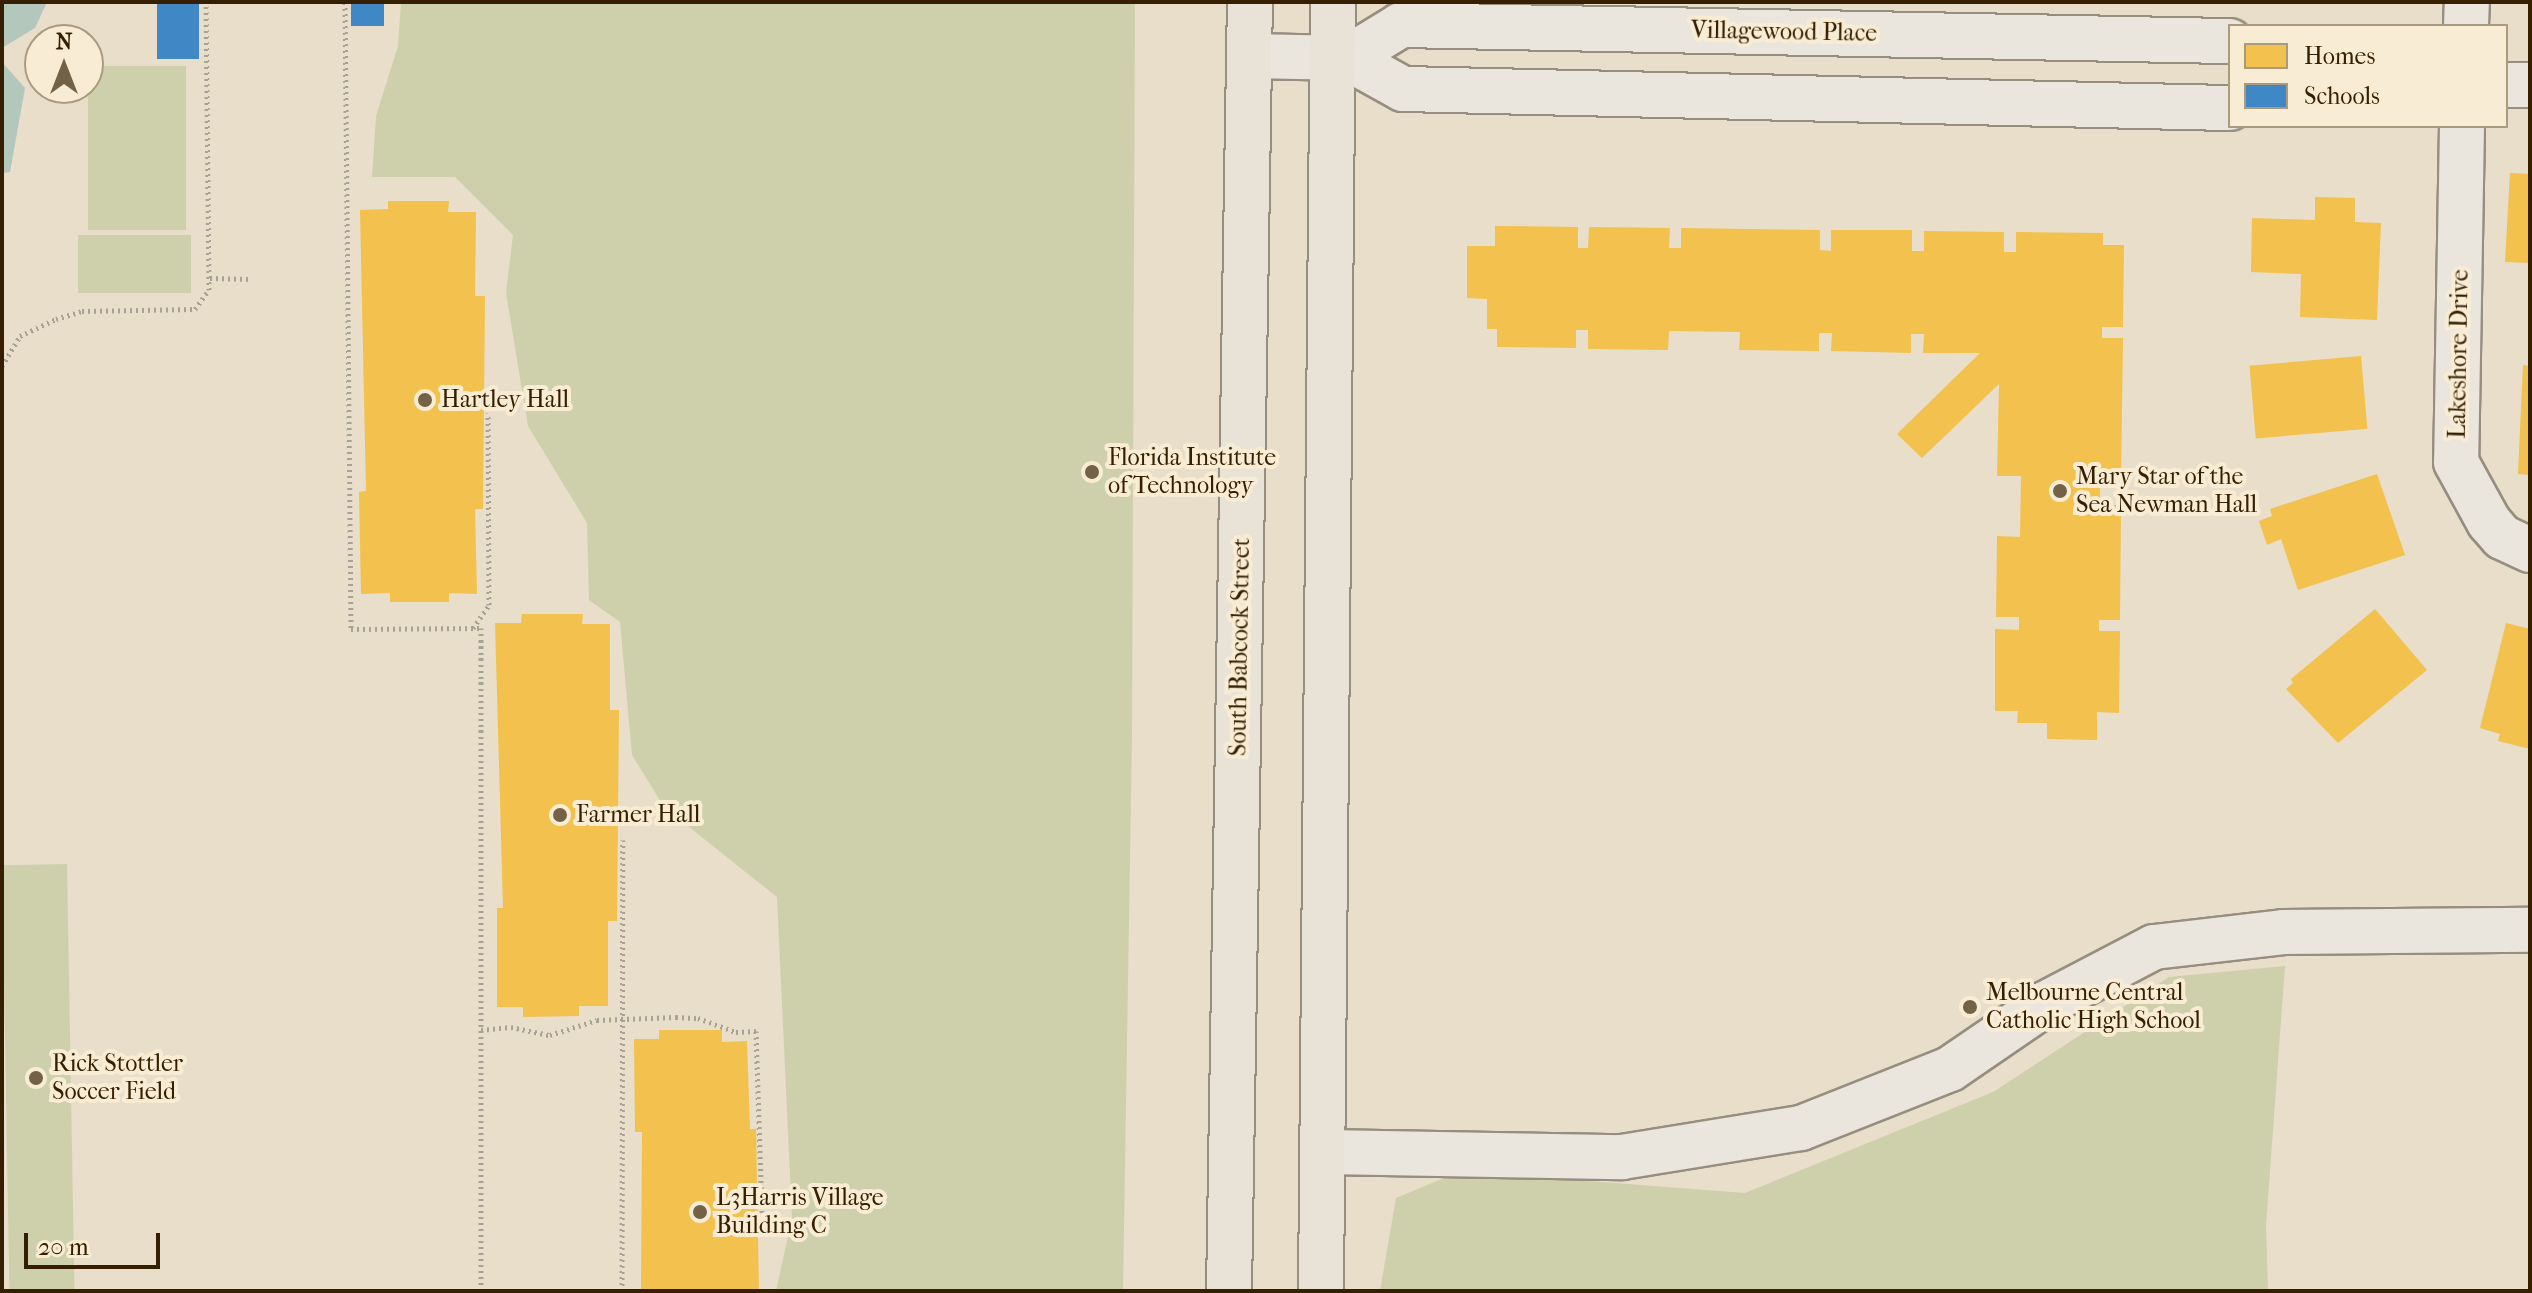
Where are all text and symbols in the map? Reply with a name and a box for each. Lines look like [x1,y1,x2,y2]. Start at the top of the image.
street label: Villagewood Place [1691,16,1877,48]
north arrow [24,24,104,104]
legend [2228,24,2508,128]
text: N [56,29,72,55]
text: Homes [2304,42,2375,70]
text: Schools [2304,82,2380,110]
street label: Lakeshore Drive [2443,269,2475,439]
place label: Hartley Hall [441,386,569,414]
marker: Hartley Hall [416,391,434,409]
place label: Florida Institute of Technology [1108,444,1276,500]
marker: Florida Institute of Technology [1083,463,1101,481]
place label: Mary Star of the Sea Newman Hall [2076,463,2257,519]
marker: Mary Star of the Sea Newman Hall [2051,482,2069,500]
street label: South Babcock Street [1224,538,1256,756]
place label: Farmer Hall [576,801,700,829]
marker: Farmer Hall [551,806,569,824]
place label: Melbourne Central Catholic High School [1986,979,2201,1035]
marker: Melbourne Central Catholic High School [1961,998,1979,1016]
place label: Rick Stottler Soccer Field [52,1050,183,1106]
marker: Rick Stottler Soccer Field [27,1069,45,1087]
place label: L3Harris Village Building C [716,1184,884,1240]
marker: L3Harris Village Building C [691,1203,709,1221]
scale bar [28,1217,164,1267]
text: 20 m [38,1233,89,1261]

